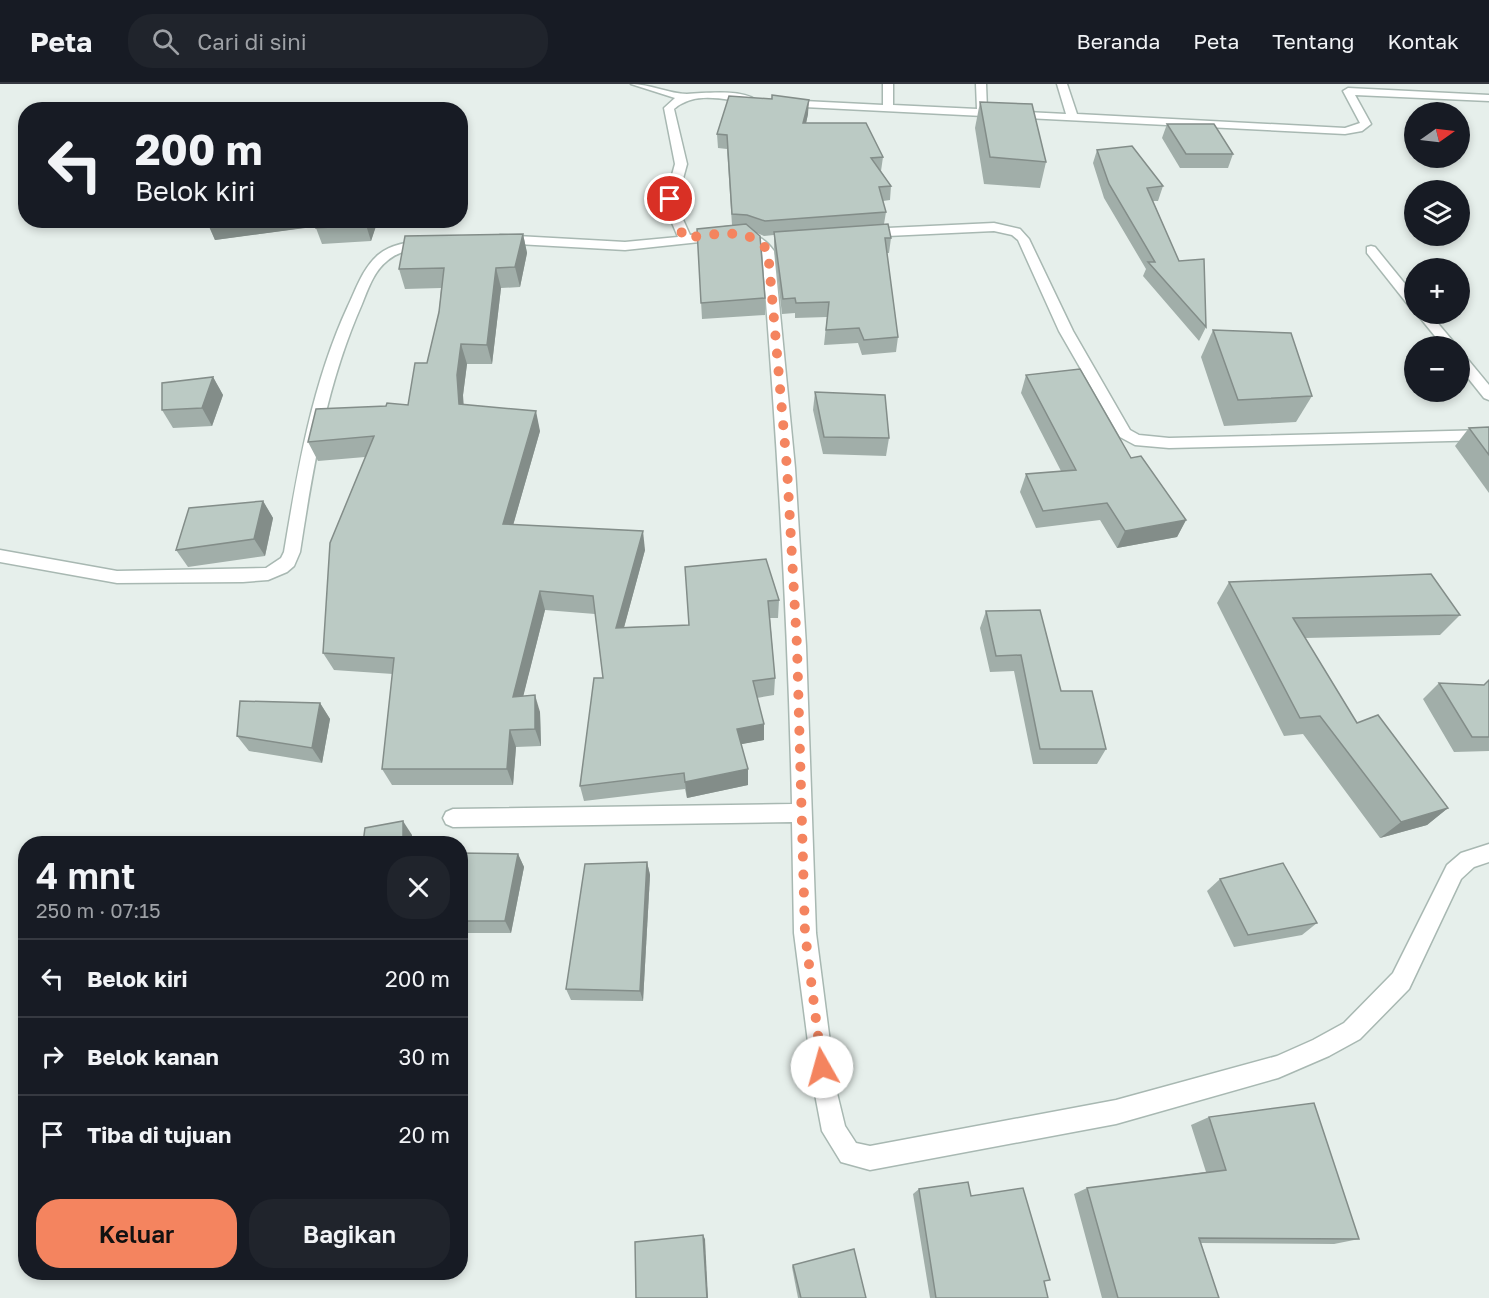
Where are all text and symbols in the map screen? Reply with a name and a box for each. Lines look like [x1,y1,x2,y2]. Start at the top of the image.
search box [128,14,548,68]
text: Peta [30,25,92,58]
icon: search [149,25,182,58]
text: Cari di sini [197,28,307,55]
text: Beranda [1077,28,1160,54]
text: Peta [1193,28,1239,54]
text: Tentang [1272,28,1354,54]
text: Kontak [1387,28,1459,54]
north arrow [1404,102,1470,168]
map controls [1404,102,1470,402]
text: 200 m [135,124,262,174]
icon: left [36,126,114,204]
pin [644,173,695,224]
text: Belok kiri [135,175,256,207]
button: layers [1404,180,1470,246]
icon: arrive [653,182,686,215]
button: + [1404,258,1470,324]
button: − [1404,336,1470,402]
text: 4 mnt [36,854,135,897]
button: close [387,856,450,919]
text: 250 m · 07:15 [36,898,161,922]
icon: left [36,962,69,995]
text: Belok kiri [87,965,188,992]
text: 200 m [385,965,450,992]
position arrow [790,1035,854,1099]
icon: right [36,1040,69,1073]
text: Belok kanan [87,1043,219,1070]
text: 30 m [399,1043,450,1070]
icon: arrive [36,1118,69,1151]
text: Tiba di tujuan [87,1121,231,1148]
text: 20 m [399,1121,450,1148]
button: Keluar [36,1199,237,1268]
button: Bagikan [249,1199,450,1268]

